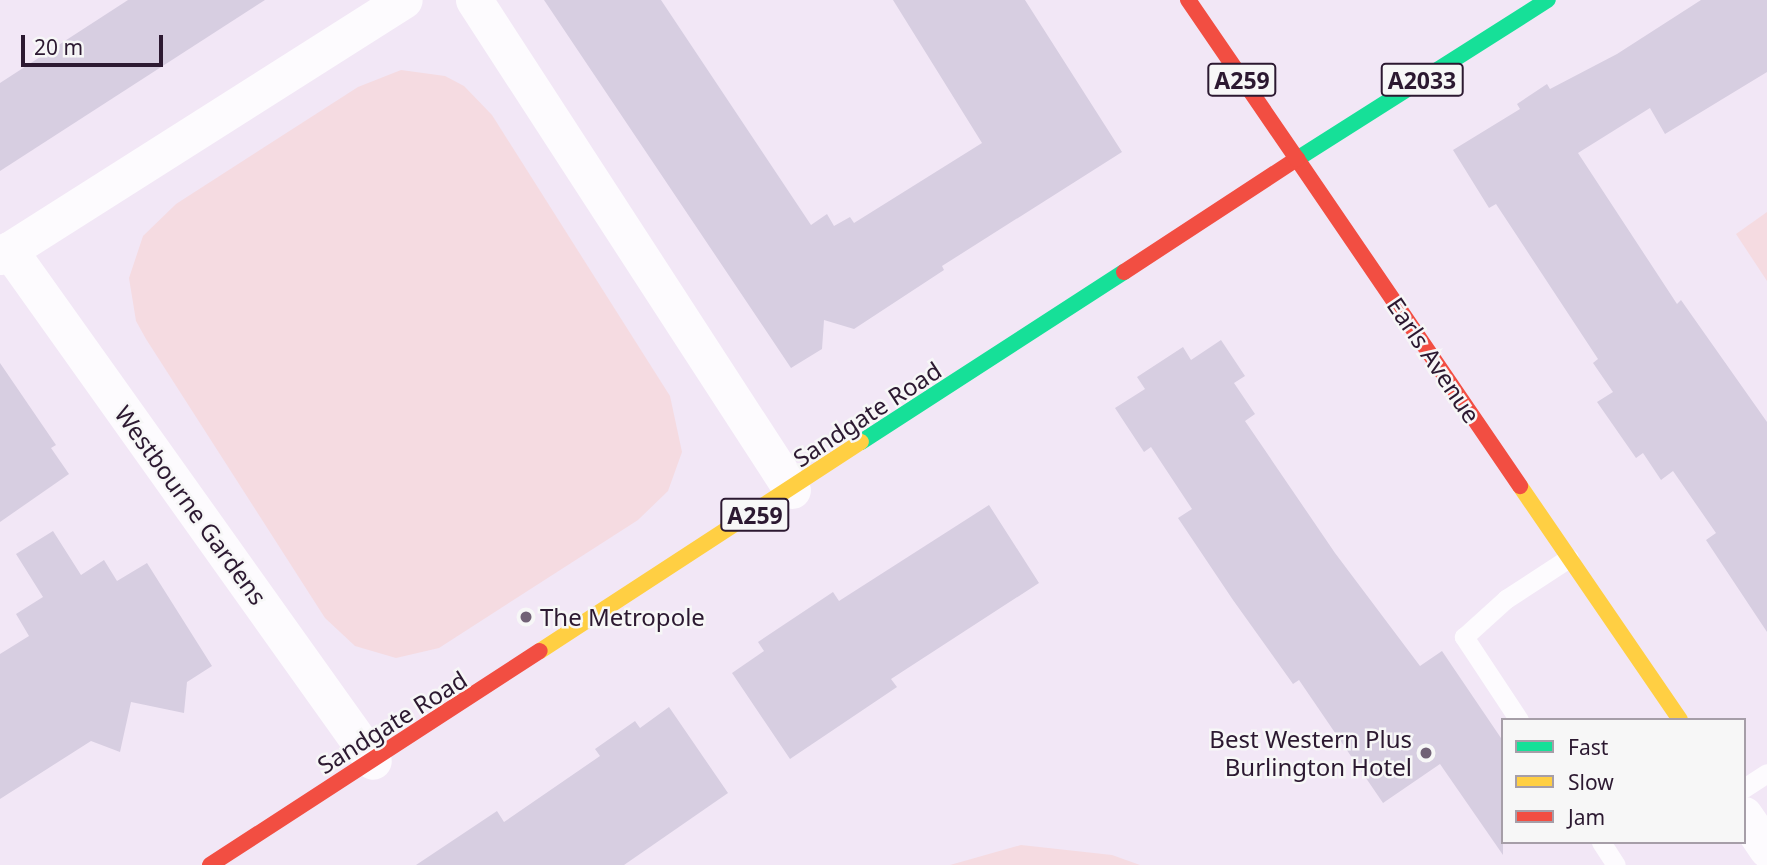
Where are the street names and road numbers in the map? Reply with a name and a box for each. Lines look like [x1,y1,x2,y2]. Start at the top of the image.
road number: A259 [1207,60,1277,100]
road number: A2033 [1380,60,1464,100]
street label: Earls Avenue [1382,292,1486,428]
street label: Sandgate Road [788,355,946,473]
street label: Westbourne Gardens [109,400,273,610]
road number: A259 [720,495,790,534]
street label: Sandgate Road [312,665,472,779]

